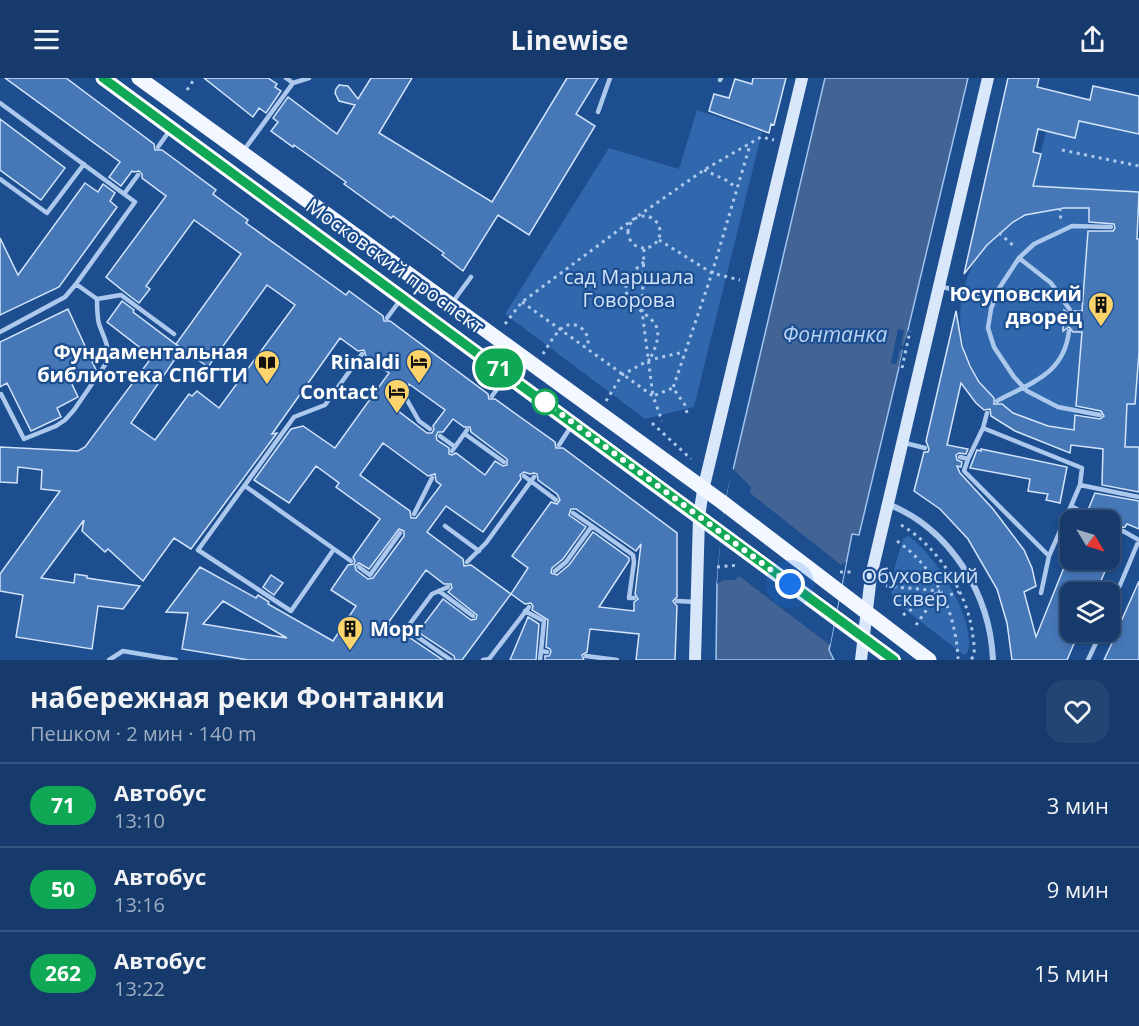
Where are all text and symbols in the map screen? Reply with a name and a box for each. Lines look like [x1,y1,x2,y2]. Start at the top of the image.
text: Linewise [511,21,628,58]
icon: menu [30,23,63,56]
icon: share [1076,23,1109,56]
street label: Московский проспект [301,192,490,339]
park label: сад Маршала Говорова [564,263,694,313]
place label: Юсуповский дворец [949,280,1082,330]
building icon: Юсуповский дворец [1086,290,1116,328]
water label: Фонтанка [783,320,887,348]
place label: Фундаментальная библиотека СПбГТИ [37,338,248,388]
hotel icon: Rinaldi [404,347,434,385]
library icon: Фундаментальная библиотека СПбГТИ [252,348,282,386]
place label: Rinaldi [331,348,400,375]
line badge: 71 [472,348,526,388]
text: 71 [487,354,511,382]
hotel icon: Contact [382,377,412,415]
place label: Contact [300,378,378,405]
unlabelled marker [532,389,558,415]
north arrow [1060,510,1120,570]
map controls [1060,510,1120,642]
park label: Обуховский сквер [862,562,978,612]
your location [775,569,805,599]
button: layers [1060,582,1120,642]
building icon: Морг [335,614,365,652]
place label: Морг [370,615,424,642]
text: набережная реки Фонтанки [30,678,445,716]
button: heart [1046,680,1109,743]
text: Пешком · 2 мин · 140 m [30,720,257,747]
text: Автобус [114,777,206,807]
text: 3 мин [1047,790,1109,820]
text: 71 [51,791,75,819]
text: 13:10 [114,807,165,834]
text: Автобус [114,861,206,891]
text: 9 мин [1047,874,1109,904]
text: 50 [51,875,75,903]
text: 13:16 [114,891,165,918]
text: Автобус [114,945,206,975]
text: 15 мин [1034,958,1109,988]
text: 262 [45,959,81,987]
text: 13:22 [114,975,165,1002]

